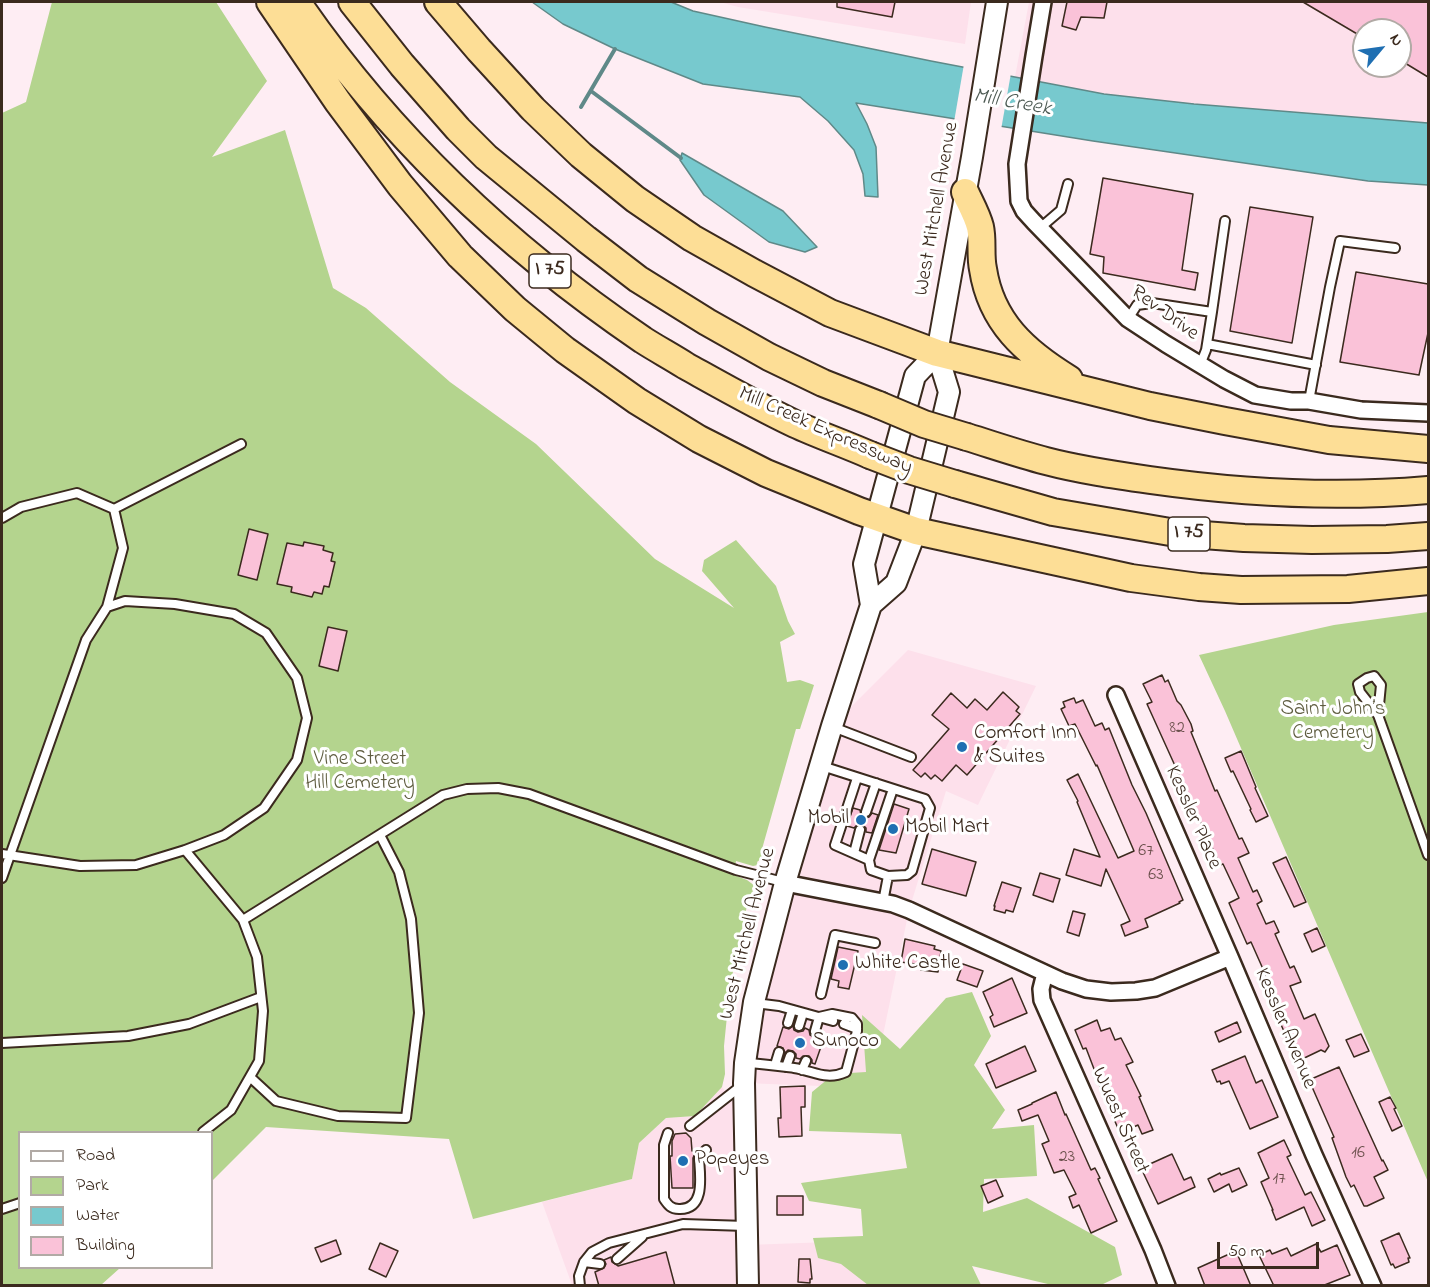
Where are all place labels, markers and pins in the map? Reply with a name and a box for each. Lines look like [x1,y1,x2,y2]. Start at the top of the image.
place label: Comfort Inn & Suites [974,722,1077,772]
marker: Comfort Inn & Suites [955,740,969,754]
place label: Mobil [808,807,849,833]
marker: Mobil [854,813,868,827]
place label: Mobil Mart [905,816,989,842]
marker: Mobil Mart [886,822,900,836]
place label: White Castle [855,952,960,978]
marker: White Castle [836,958,850,972]
place label: Sunoco [812,1030,879,1056]
marker: Sunoco [793,1036,807,1050]
place label: Popeyes [695,1148,769,1174]
marker: Popeyes [676,1154,690,1168]

